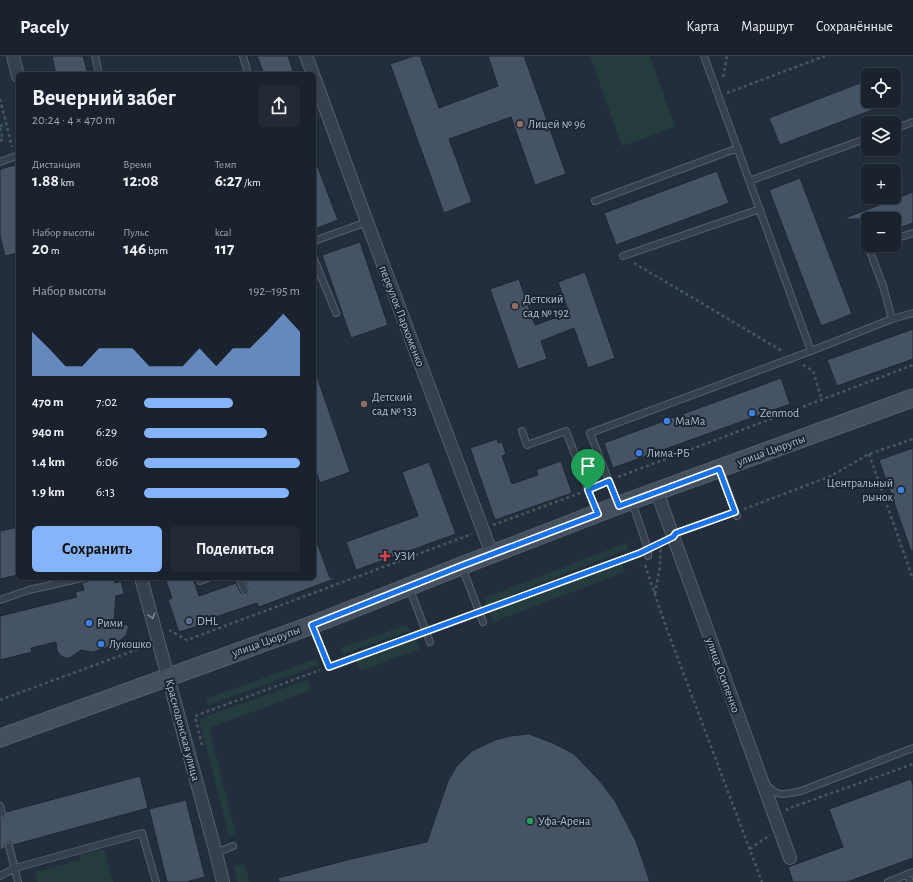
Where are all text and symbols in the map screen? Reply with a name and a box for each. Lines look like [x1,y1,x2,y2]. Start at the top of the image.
text: Pacely [20,18,69,37]
text: Карта [686,20,719,34]
text: Маршрут [741,20,794,34]
text: Сохранённые [816,20,893,34]
map controls [861,68,901,252]
button: locate [861,68,901,108]
button: share [258,85,300,127]
text: Вечерний забег [32,87,176,109]
text: 20:24 · 4 × 470 m [32,114,115,127]
button: layers [861,116,901,156]
place label: Лицей № 96 [528,118,586,130]
marker: Лицей № 96 [515,119,525,129]
text: Дистанция [32,159,81,170]
text: Время [123,159,152,170]
text: Темп [215,159,237,170]
button: + [861,164,901,204]
text: 1.88 [32,172,59,189]
text: 12:08 [123,172,159,189]
text: 6:27 [215,172,242,189]
text: km [59,177,74,188]
text: /km [242,177,261,188]
button: − [861,212,901,252]
text: Набор высоты [32,227,95,238]
text: Пульс [123,227,149,238]
text: kcal [215,227,231,238]
text: 20 [32,240,49,257]
text: 146 [123,240,146,257]
text: 117 [215,240,234,257]
text: m [49,245,60,256]
text: bpm [146,245,168,256]
street label: переулок Пархоменко [376,264,427,369]
text: Набор высоты [32,285,106,298]
text: 192–195 m [249,285,300,298]
place label: Детский сад № 192 [523,293,569,319]
marker: Детский сад № 192 [510,301,520,311]
place label: Детский сад № 133 [372,391,417,417]
text: 470 m [32,396,63,409]
text: 7:02 [96,396,117,409]
marker: Детский сад № 133 [359,399,369,409]
place label: Zenmod [760,407,799,419]
marker: Zenmod [747,408,757,418]
place label: МаМа [675,415,706,427]
marker: МаМа [662,416,672,426]
text: 940 m [32,426,64,439]
text: 6:29 [96,426,117,439]
street label: улица Цюрупы [734,432,807,469]
place label: Лима-РБ [647,447,690,459]
marker: Лима-РБ [634,448,644,458]
pin [571,449,605,490]
icon: arrive [577,455,599,477]
text: 1.4 km [32,456,65,469]
text: 6:06 [96,456,118,469]
place label: Центральный рынок [827,477,893,503]
marker: Центральный рынок [896,485,906,495]
text: 1.9 km [32,486,65,499]
text: 6:13 [96,486,115,499]
button: Сохранить [32,526,162,572]
button: Поделиться [170,526,300,572]
marker: УЗИ [379,550,391,562]
place label: УЗИ [394,550,415,562]
one-way arrow [147,612,156,619]
place label: DHL [197,615,218,627]
marker: DHL [184,616,194,626]
place label: Рими [97,617,123,629]
marker: Рими [84,618,94,628]
street label: улица Цюрупы [229,623,302,660]
street label: улица Осипенко [703,635,742,715]
place label: Лукошко [109,638,152,651]
marker: Лукошко [96,639,106,649]
street label: Краснодонская улица [163,678,203,783]
place label: Уфа-Арена [538,815,591,827]
marker: Уфа-Арена [525,816,535,826]

